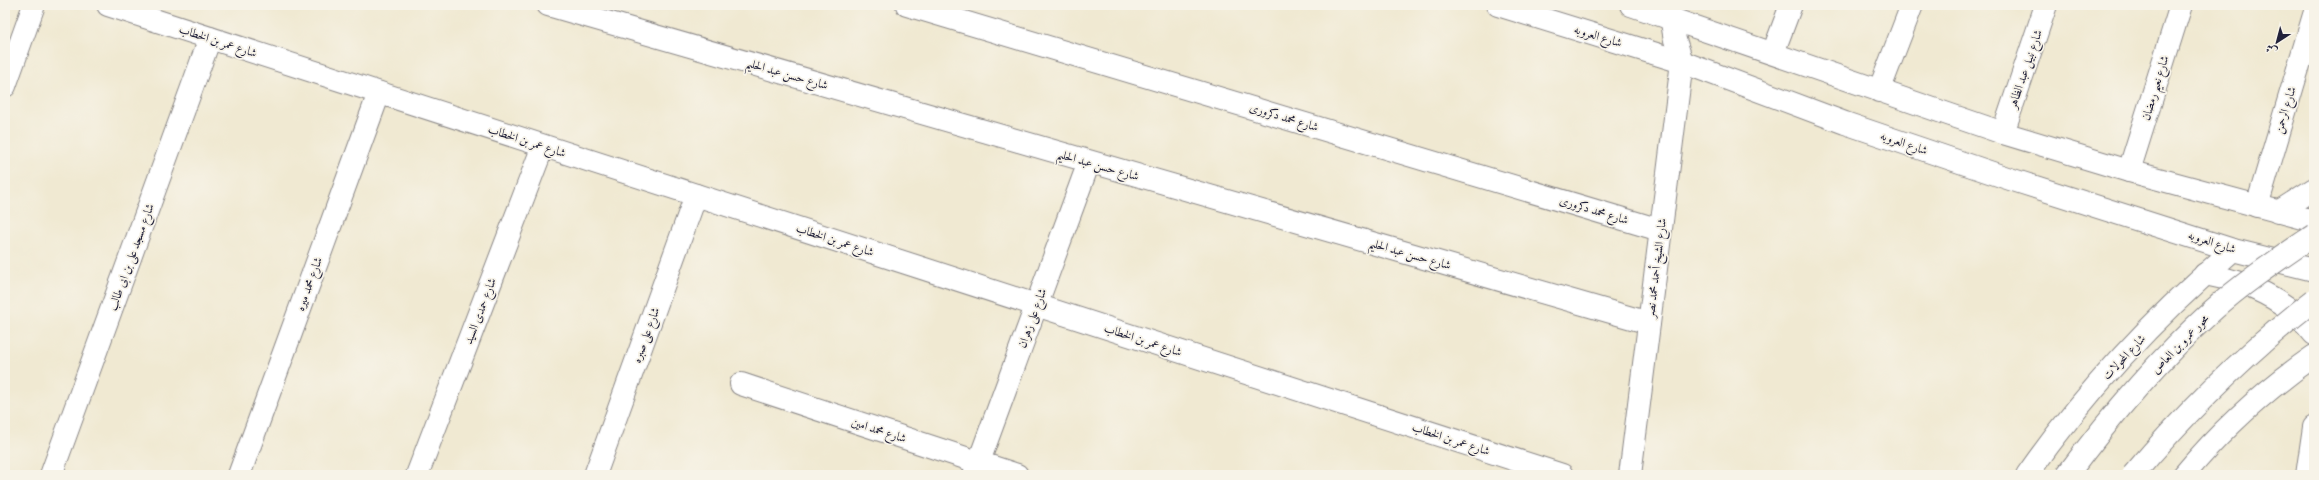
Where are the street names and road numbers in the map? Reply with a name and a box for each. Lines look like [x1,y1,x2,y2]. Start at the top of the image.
street label: شارع عمر بن الخطاب [176,20,259,64]
street label: شارع العروبه [1571,20,1624,54]
street label: شارع نبيل عبد الظاهر [2002,27,2049,113]
street label: شارع نعيم رمضان [2137,53,2176,124]
street label: شارع حسن عبد الحليم [743,54,830,97]
street label: شارع الرحمن [2269,84,2303,136]
street label: شارع محمد دكرورى [1247,98,1321,138]
street label: شارع عمر بن الخطاب [485,120,568,164]
street label: شارع العروبه [1877,126,1930,161]
street label: شارع حسن عبد الحليم [1054,145,1141,188]
street label: شارع محمد دكرورى [1557,191,1631,231]
street label: شارع مسجد على بن ابى طالب [103,201,161,314]
street label: شارع الشيخ أحمد محمد نصر [1641,217,1673,321]
street label: شارع عمر بن الخطاب [793,219,876,263]
street label: شارع العروبه [2185,226,2238,260]
street label: شارع حسن عبد الحليم [1366,234,1453,277]
street label: شارع محمد ميره [291,254,329,314]
street label: شارع حمدى السيد [459,275,503,348]
street label: شارع على زهران [1013,285,1053,351]
street label: شارع على صبره [628,304,666,366]
street label: محور عمرو بن العاص [2147,310,2213,377]
street label: شارع عمر بن الخطاب [1101,319,1184,363]
street label: شارع المحولات [2098,330,2151,385]
street label: شارع محمد امين [849,413,909,449]
street label: شارع عمر بن الخطاب [1409,418,1492,462]

